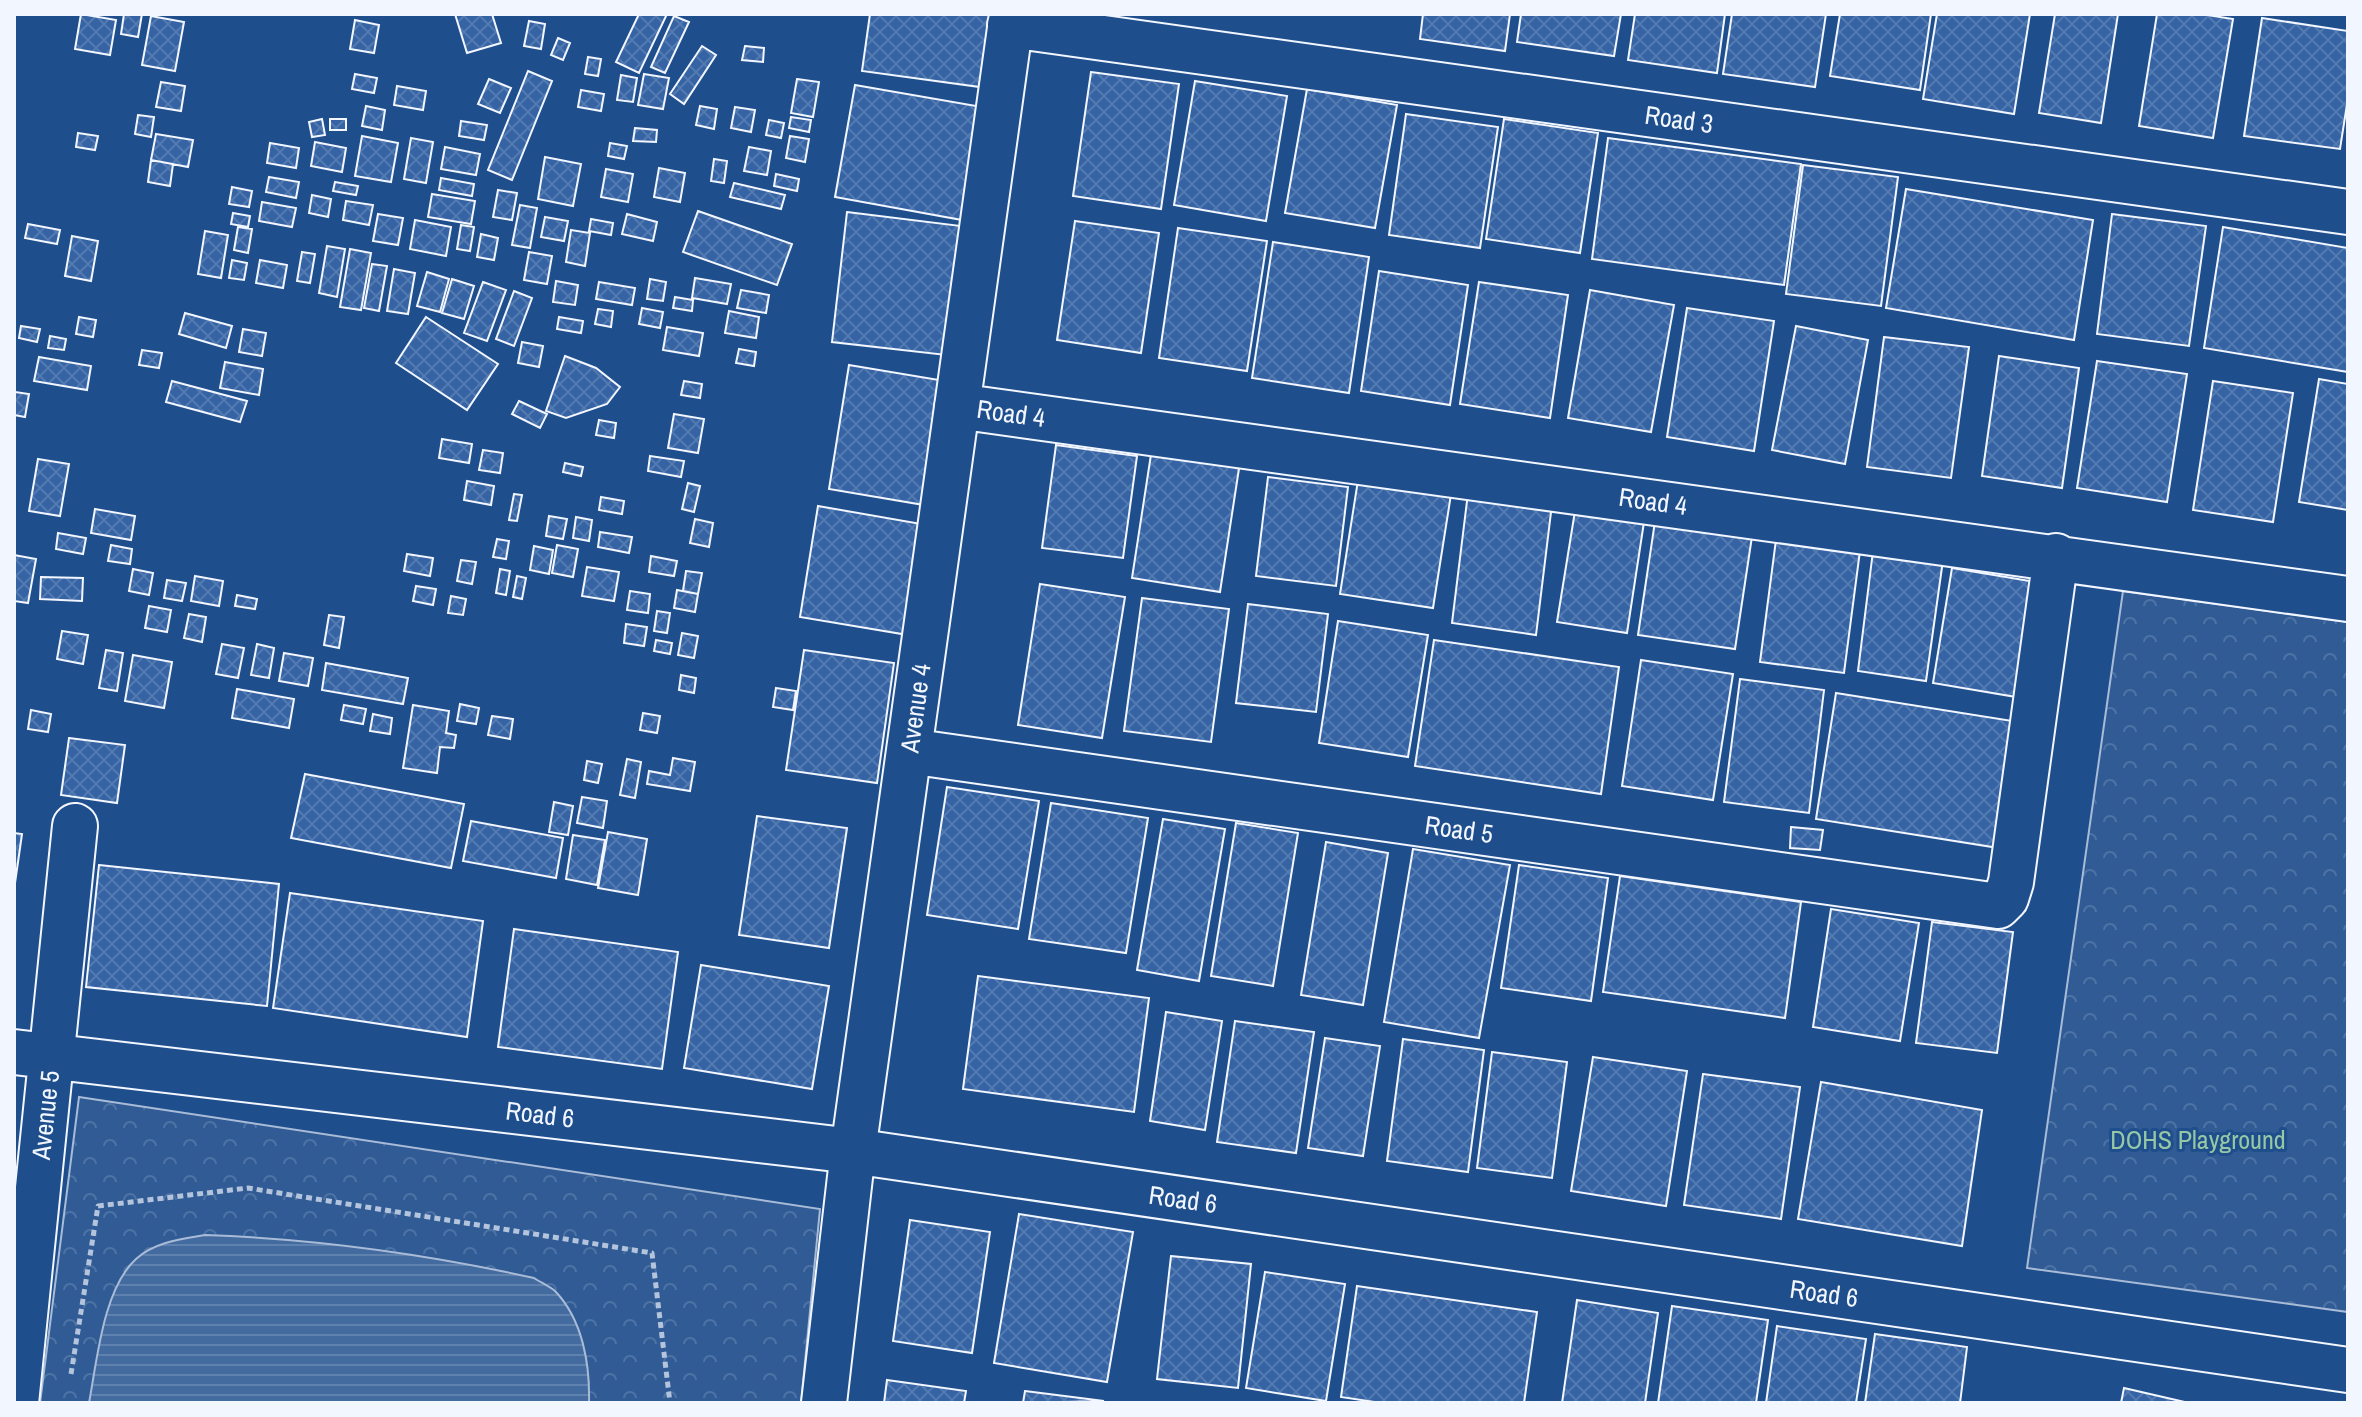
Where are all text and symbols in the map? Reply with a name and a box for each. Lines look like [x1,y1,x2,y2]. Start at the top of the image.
street label: Road 3 [1643,97,1715,141]
street label: Road 4 [975,391,1048,435]
street label: Road 4 [1617,479,1690,523]
street label: Avenue 4 [891,661,939,756]
street label: Road 5 [1423,807,1495,851]
street label: Avenue 5 [23,1069,67,1162]
street label: Road 6 [504,1092,576,1136]
park label: DOHS Playground [2110,1122,2286,1157]
street label: Road 6 [1147,1177,1219,1221]
street label: Road 6 [1788,1271,1860,1315]

